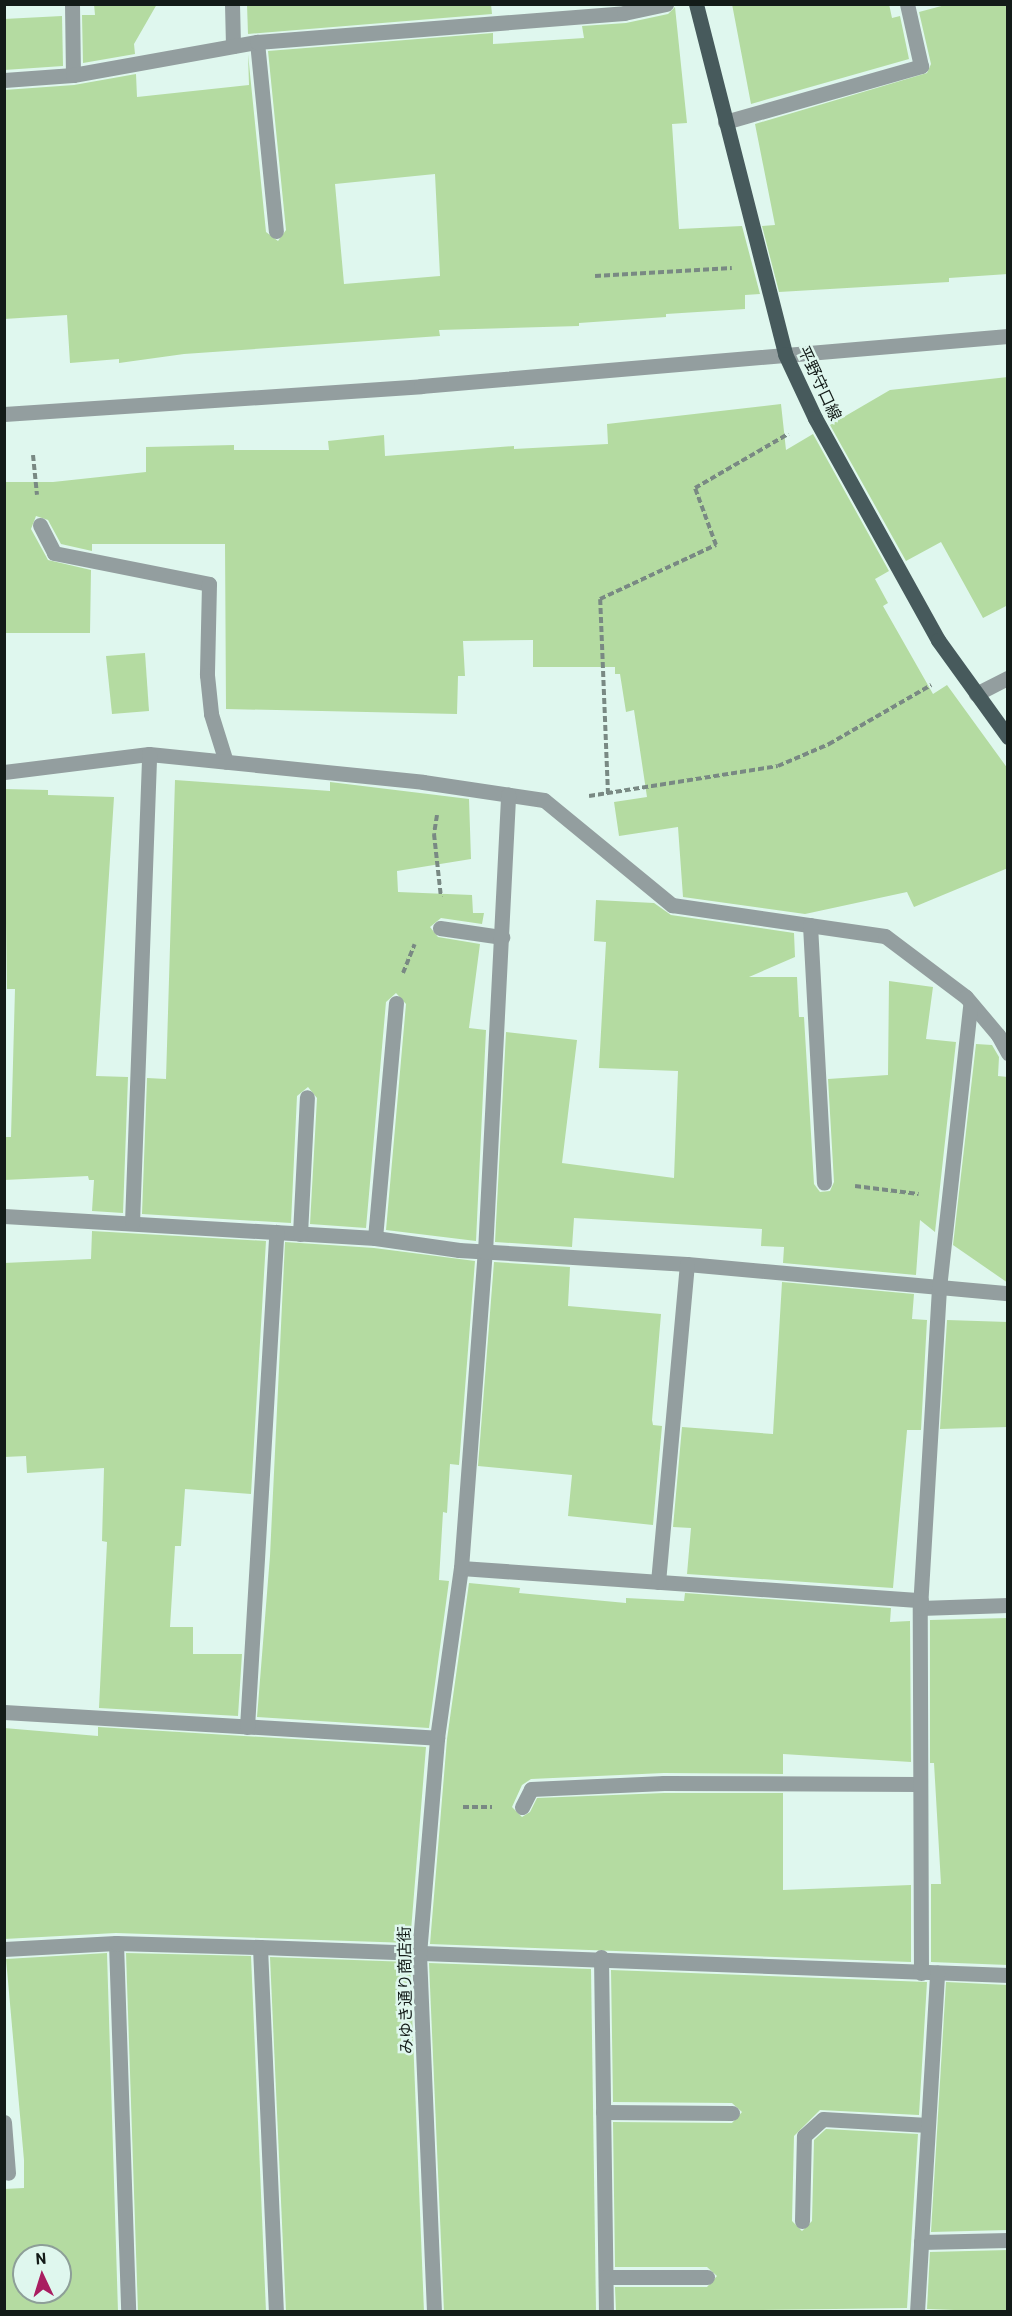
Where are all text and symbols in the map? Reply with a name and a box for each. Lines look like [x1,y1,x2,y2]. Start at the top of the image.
street label: 平野守口線 [794,343,846,423]
street label: みゆき通り商店街 [394,1926,416,2054]
north arrow [12,2244,72,2304]
text: N [35,2248,47,2267]

